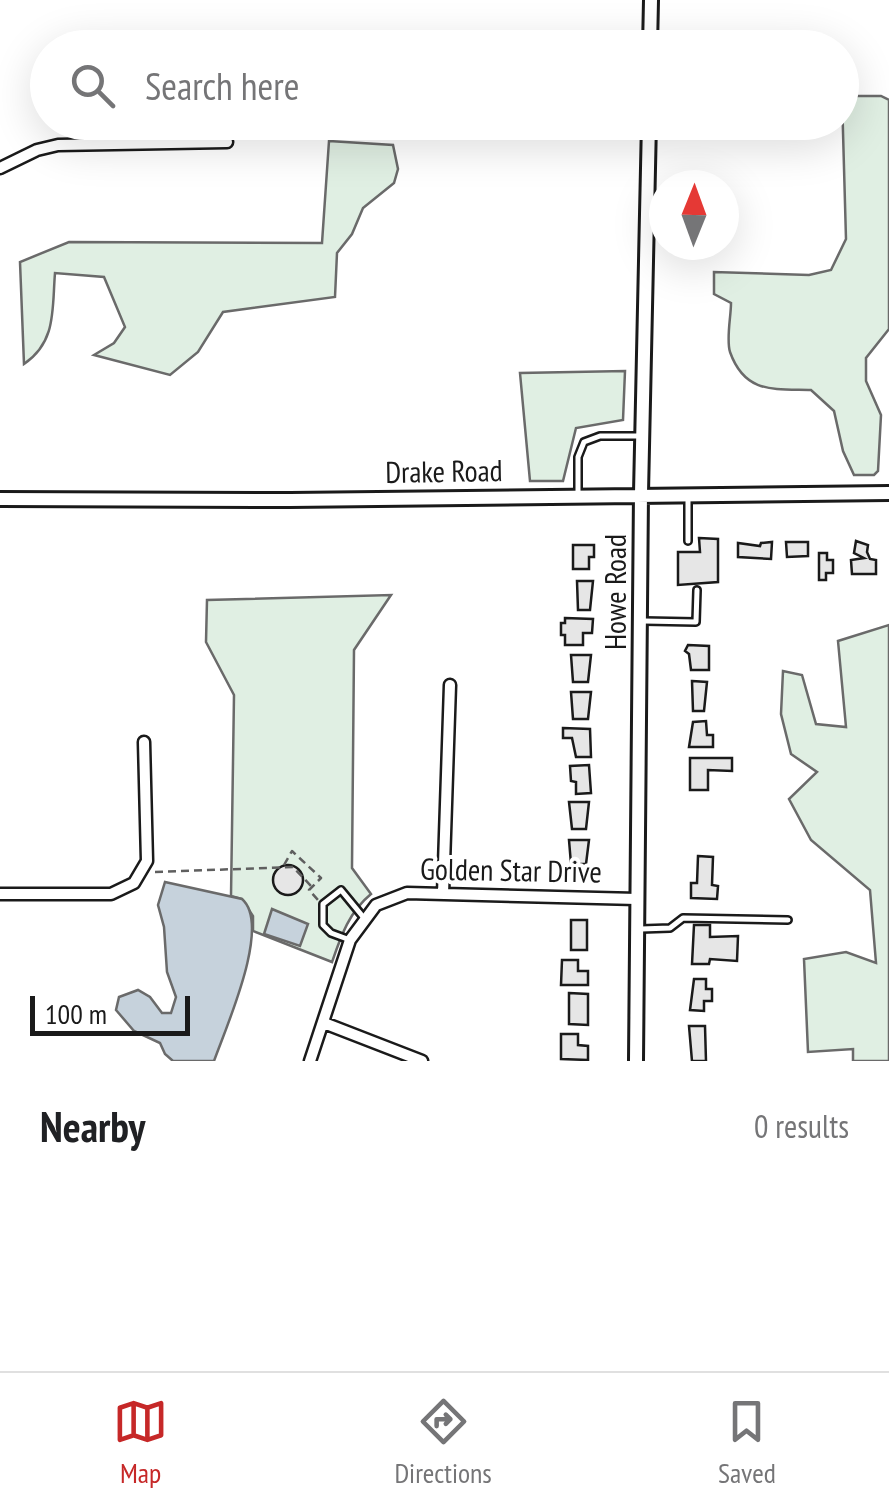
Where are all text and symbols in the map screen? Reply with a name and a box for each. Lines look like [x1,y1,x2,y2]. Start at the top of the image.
search box [30,30,859,140]
icon: search [65,58,120,113]
text: Search here [145,61,299,110]
north arrow [649,170,739,260]
street label: Drake Road [385,450,503,491]
street label: Howe Road [595,534,634,650]
street label: Golden Star Drive [420,848,602,891]
scale bar [30,991,190,1036]
text: 100 m [45,995,107,1032]
text: Nearby [40,1099,145,1154]
text: 0 results [754,1105,849,1147]
tab: Map [113,1394,168,1491]
tab: Directions [394,1394,492,1491]
tab: Saved [718,1394,776,1491]

